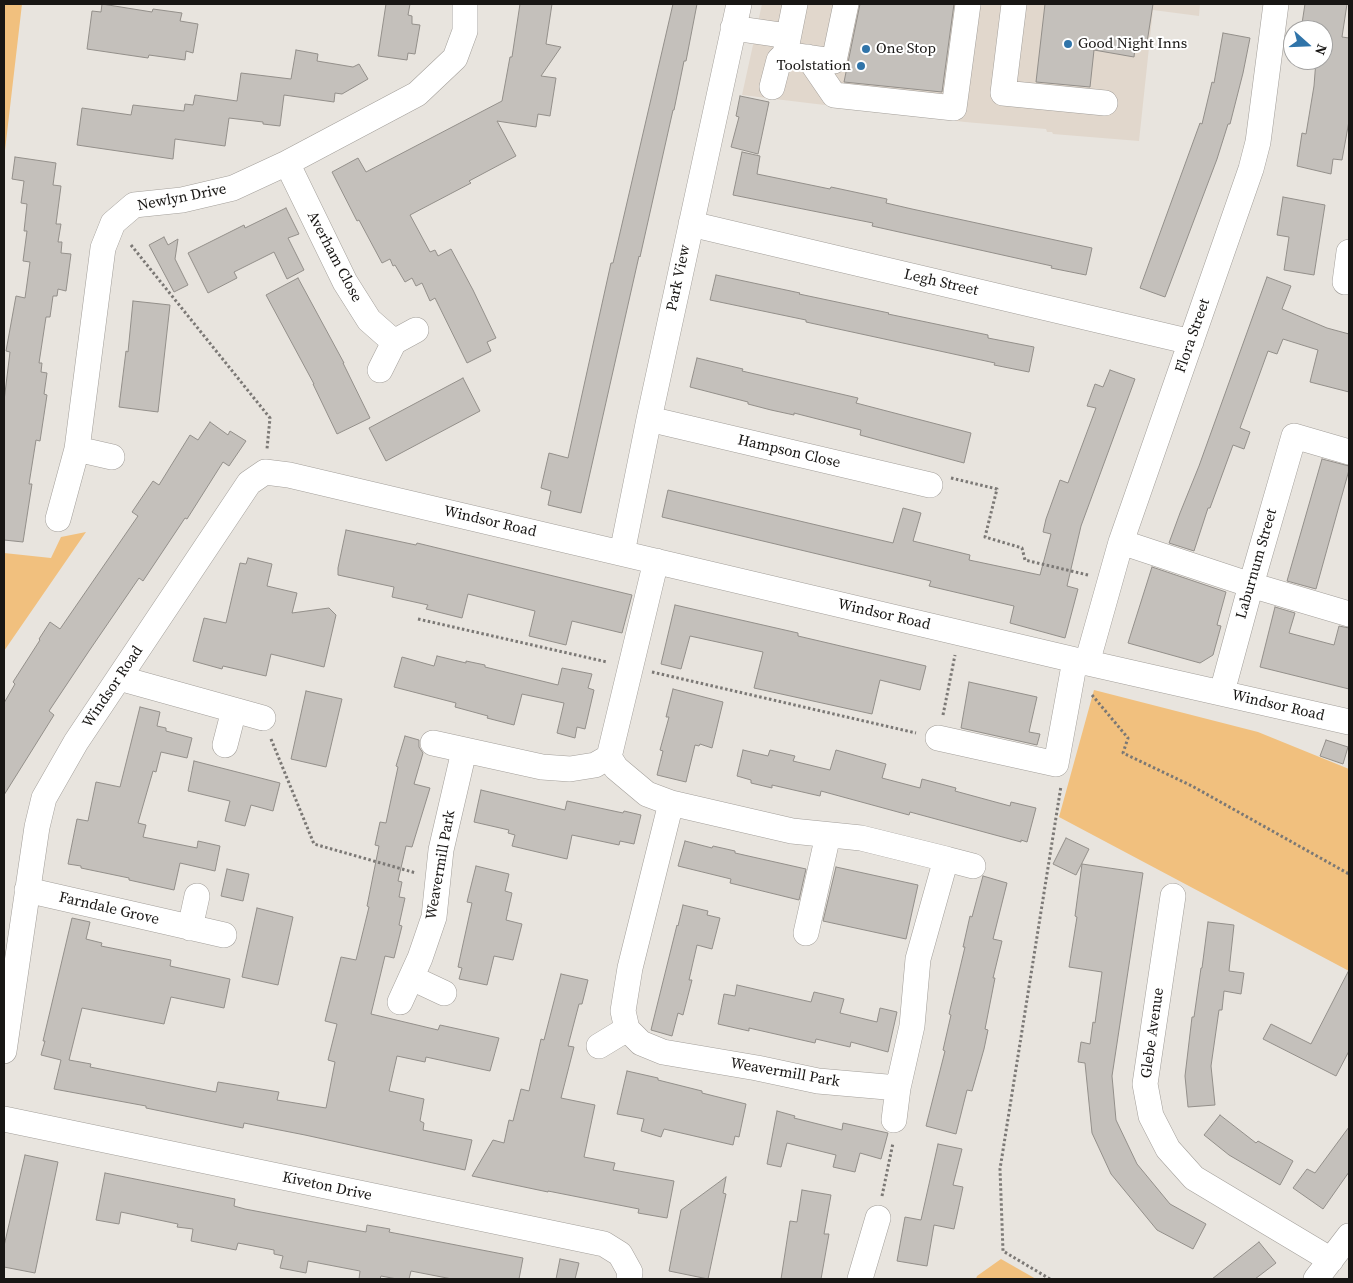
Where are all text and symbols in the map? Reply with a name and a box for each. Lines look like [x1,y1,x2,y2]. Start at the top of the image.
north arrow [1283,20,1333,70]
place label: Good Night Inns [1078,35,1187,53]
marker: Good Night Inns [1062,38,1074,50]
place label: One Stop [876,40,936,58]
text: N [1310,42,1332,58]
marker: One Stop [860,43,872,55]
place label: Toolstation [777,57,851,75]
marker: Toolstation [855,60,867,72]
street label: Newlyn Drive [136,181,228,215]
street label: Averham Close [303,209,365,305]
street label: Park View [663,243,695,313]
street label: Legh Street [902,266,980,300]
street label: Flora Street [1172,296,1214,376]
street label: Hampson Close [736,431,842,473]
street label: Windsor Road [442,503,538,541]
street label: Laburnum Street [1233,507,1281,621]
street label: Windsor Road [836,596,932,634]
street label: Windsor Road [79,643,147,731]
street label: Windsor Road [1230,687,1326,725]
street label: Weavermill Park [423,809,459,921]
street label: Farndale Grove [57,889,161,929]
street label: Glebe Avenue [1138,987,1168,1079]
street label: Weavermill Park [729,1055,841,1091]
street label: Kiveton Drive [281,1169,373,1205]

